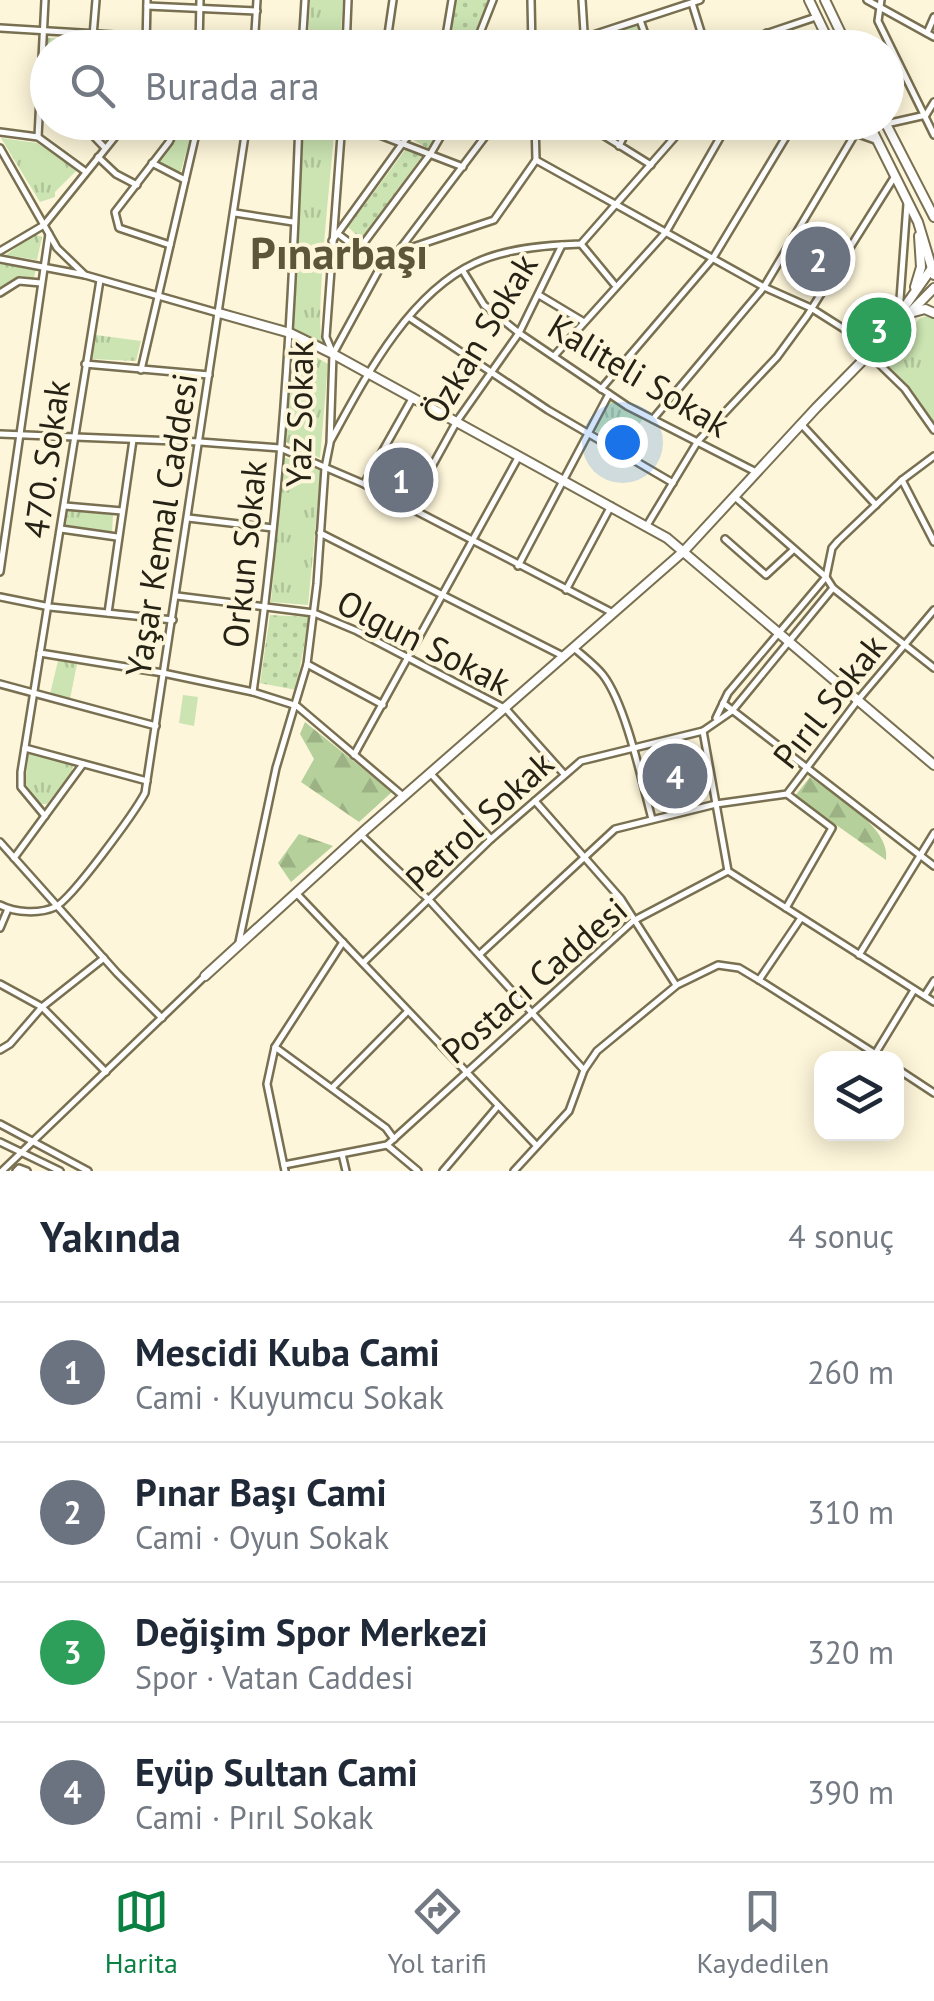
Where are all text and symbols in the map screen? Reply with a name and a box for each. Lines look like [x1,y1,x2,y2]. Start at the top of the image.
search box [30,30,904,140]
icon: search [65,58,120,113]
text: Burada ara [145,61,320,110]
pin: 2 [786,222,850,296]
district label: Pınarbaşı [250,223,428,281]
street label: Özkan Sokak [410,245,548,431]
pin: 3 [846,292,912,368]
street label: Kaliteli Sokak [540,303,738,447]
street label: Yaz Sokak [275,340,323,488]
street label: Yaşar Kemal Caddesi [114,370,208,680]
street label: 470. Sokak [12,377,80,541]
your location [597,417,648,468]
pin: 1 [368,442,434,518]
street label: Orkun Sokak [211,458,277,650]
street label: Olgun Sokak [330,579,519,705]
street label: Pırıl Sokak [762,624,896,777]
pin: 4 [642,738,708,814]
street label: Petrol Sokak [395,740,563,901]
street label: Postacı Caddesi [431,887,637,1073]
map controls [814,1051,904,1141]
button: layers [814,1051,904,1141]
text: Yakında [40,1209,181,1264]
text: 4 sonuç [788,1215,894,1257]
text: Mescidi Kuba Cami [135,1327,440,1376]
text: 1 [63,1351,82,1393]
text: 260 m [807,1351,894,1393]
text: Cami · Kuyumcu Sokak [135,1376,444,1418]
text: Pınar Başı Cami [135,1467,387,1516]
text: 2 [63,1491,82,1533]
text: 310 m [807,1491,894,1533]
text: Cami · Oyun Sokak [135,1516,389,1558]
text: Değişim Spor Merkezi [135,1607,488,1656]
text: 3 [63,1631,82,1673]
text: 320 m [807,1631,894,1673]
text: Spor · Vatan Caddesi [135,1656,414,1698]
text: Eyüp Sultan Cami [135,1747,418,1796]
text: 4 [63,1771,82,1813]
text: 390 m [807,1771,894,1813]
text: Cami · Pırıl Sokak [135,1796,373,1838]
tab: Harita [105,1884,178,1981]
tab: Yol tarifi [387,1884,487,1981]
tab: Kaydedilen [696,1884,829,1981]

